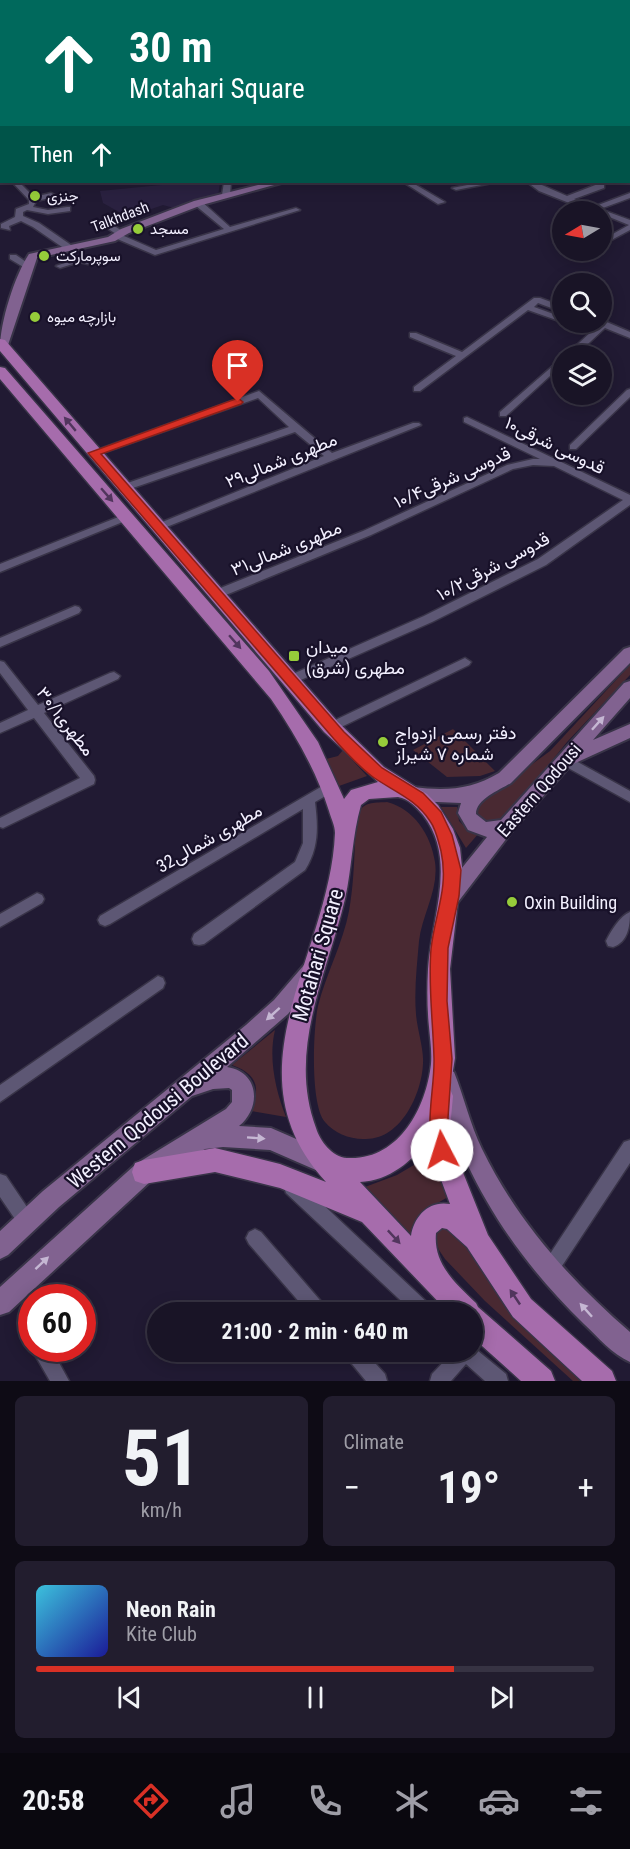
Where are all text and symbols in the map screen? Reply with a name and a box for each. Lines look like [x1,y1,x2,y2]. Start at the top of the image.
text: 30 m [129,23,212,72]
icon: ahead [30,24,108,102]
text: Motahari Square [129,73,305,105]
icon: ahead [85,138,118,171]
text: Then [30,142,73,167]
place label: جنزی [47,187,78,206]
marker: جنزی [28,189,42,203]
street label: Talkhdash [89,198,151,236]
north arrow [552,201,612,261]
map controls [552,201,612,405]
place label: مسجد [150,220,189,238]
marker: مسجد [131,222,145,236]
place label: سوپرمارکت [56,247,121,266]
marker: سوپرمارکت [37,249,51,263]
button: search [552,273,612,333]
place label: بازارچه میوه [47,308,116,327]
marker: بازارچه میوه [28,310,42,324]
pin [212,340,263,402]
button: layers [552,345,612,405]
icon: arrive [221,349,254,382]
street label: قدوسی شرقی۱۰ [501,412,608,479]
one-way arrow [63,416,76,432]
street label: مطهرى شمالى۲۹ [222,428,340,493]
street label: قدوسی شرقی۱۰/۴ [390,442,514,513]
one-way arrow [100,487,113,502]
street label: مطهرى شمالى۳۱ [228,516,345,581]
street label: قدوسی شرقی۱۰/۲ [433,528,553,605]
one-way arrow [228,635,241,650]
place label: میدان مطهری (شرق) [306,636,405,679]
marker: میدان مطهری (شرق) [287,649,301,663]
street label: مطهری۳۰/۱ [32,682,99,760]
one-way arrow [591,716,605,731]
place label: دفتر رسمی ازدواج شماره ۷ شیراز [394,722,516,765]
marker: دفتر رسمی ازدواج شماره ۷ شیراز [376,735,390,749]
street label: Eastern Qodousi [493,739,585,841]
street label: 32مطهرى شمالى [152,799,266,878]
street label: Motahari Square [288,886,348,1024]
place label: Oxin Building [524,892,617,913]
marker: Oxin Building [505,895,519,909]
one-way arrow [266,1007,281,1020]
street label: Western Qodousi Boulevard [63,1028,253,1194]
position arrow [410,1118,474,1182]
one-way arrow [247,1133,266,1143]
one-way arrow [387,1229,400,1244]
one-way arrow [35,1256,50,1270]
speed limit sign: 60 [18,1284,96,1362]
one-way arrow [509,1289,521,1305]
one-way arrow [580,1303,593,1318]
text: 21:00 · 2 min · 640 m [222,1319,408,1344]
text: 51 [122,1413,201,1504]
text: Climate [344,1430,404,1454]
text: 19° [437,1461,500,1514]
text: − [344,1468,360,1507]
text: + [578,1468,594,1507]
text: km/h [141,1498,182,1522]
text: Neon Rain [126,1597,216,1622]
text: Kite Club [126,1622,197,1646]
icon: previous [113,1681,146,1714]
icon: pause [299,1681,332,1714]
icon: next [485,1681,518,1714]
icon: directions [130,1780,172,1822]
icon: music [217,1780,259,1822]
icon: phone [304,1780,346,1822]
icon: climate [391,1780,433,1822]
icon: car [478,1780,520,1822]
icon: filters [565,1780,607,1822]
text: 20:58 [23,1785,85,1817]

